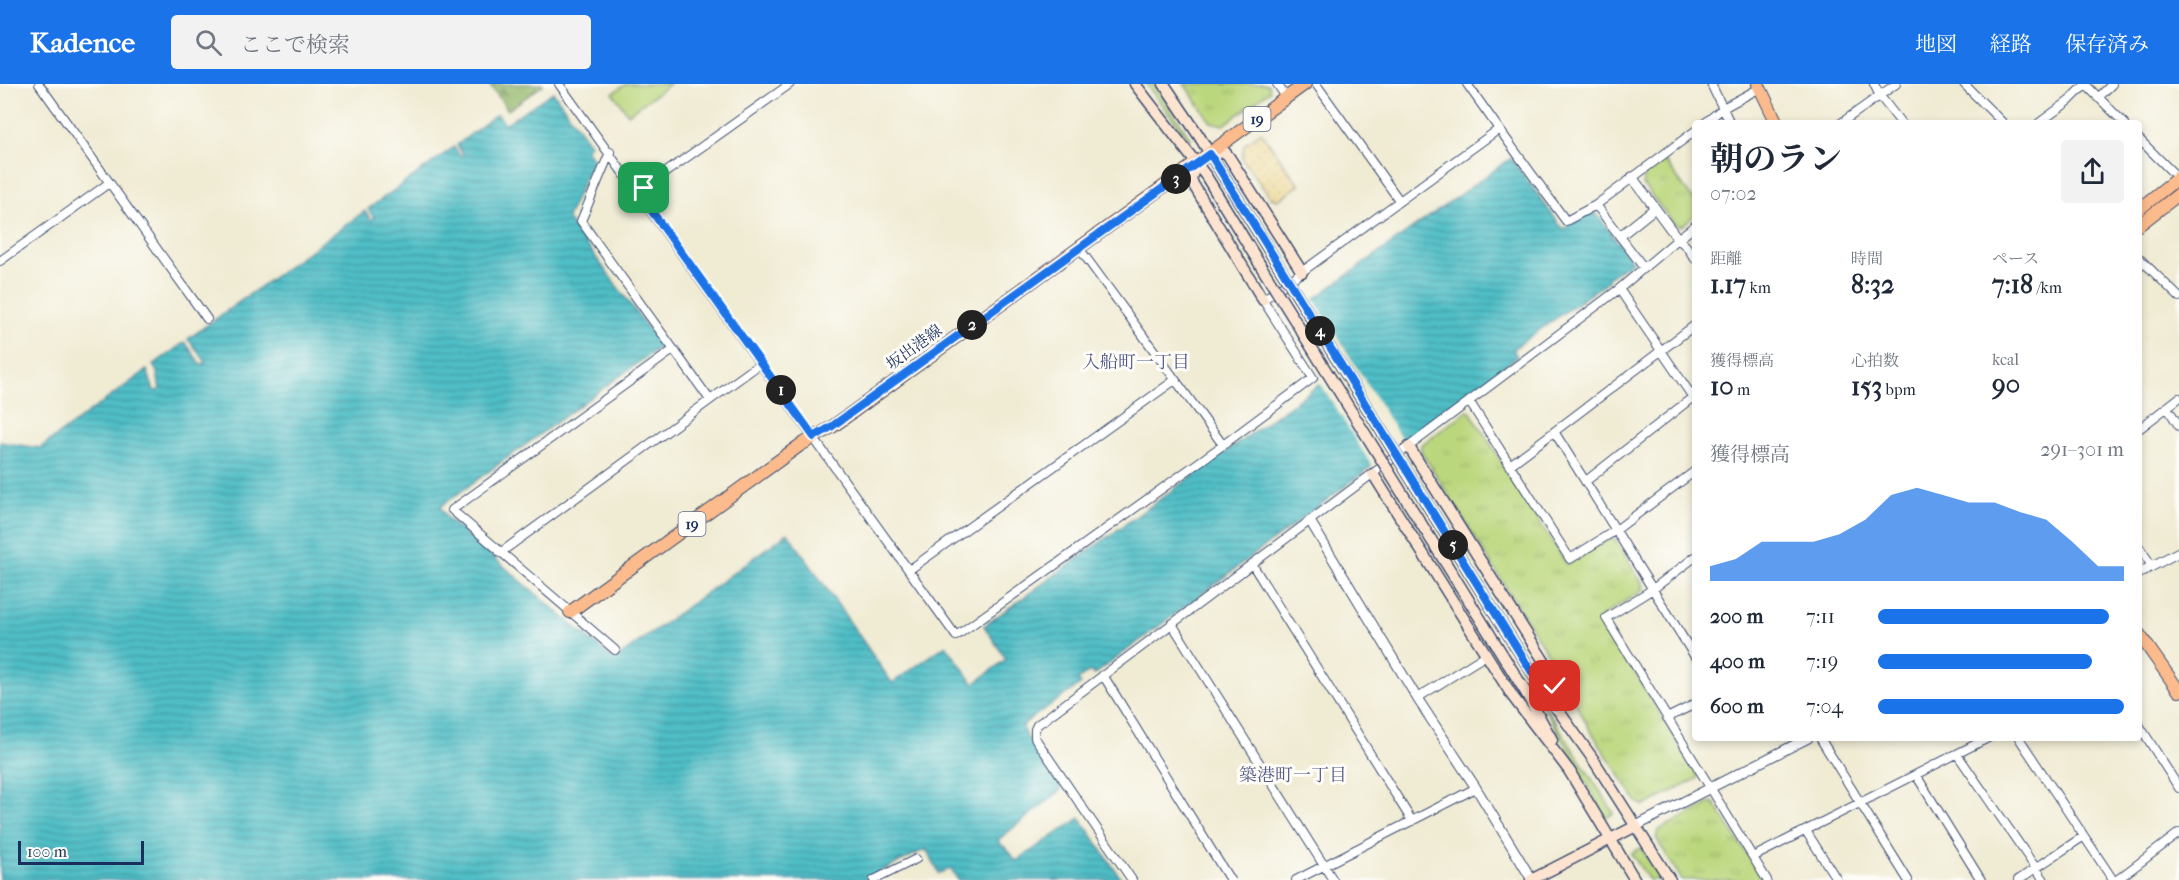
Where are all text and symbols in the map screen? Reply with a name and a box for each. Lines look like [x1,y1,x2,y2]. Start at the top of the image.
search box [171,15,591,69]
text: Kadence [30,26,135,59]
icon: search [192,26,225,59]
text: ここで検索 [240,32,350,58]
text: 地図 [1915,32,1957,56]
text: 経路 [1990,32,2032,56]
text: 保存済み [2065,32,2149,56]
road number: 19 [1244,107,1270,131]
text: 朝のラン [1710,140,1842,179]
button: share [2061,140,2124,203]
pin [618,162,669,213]
pin: 3 [1161,164,1191,194]
text: 3 [1173,169,1179,188]
icon: arrive [627,171,660,204]
text: 07:02 [1710,182,1757,205]
text: 距離 [1710,249,1742,268]
text: 時間 [1851,249,1883,268]
text: ペース [1992,249,2039,268]
text: 1.17 [1710,269,1746,300]
text: 8:32 [1851,269,1894,300]
text: 7:18 [1992,269,2033,300]
text: km [1746,278,1771,297]
text: /km [2033,278,2062,297]
pin: 2 [957,310,987,340]
text: 2 [968,315,976,334]
pin: 4 [1305,316,1335,346]
street label: 坂出港線 [883,321,945,373]
text: 4 [1315,321,1325,340]
text: kcal [1992,350,2019,369]
text: 獲得標高 [1710,351,1774,370]
text: 心拍数 [1851,351,1899,370]
district label: 入船町一丁目 [1082,352,1190,373]
text: 90 [1992,369,2020,400]
text: 10 [1710,371,1733,402]
text: 153 [1851,371,1882,402]
pin: 1 [766,375,796,405]
text: 1 [778,380,784,399]
text: m [1733,380,1750,399]
text: bpm [1882,380,1916,399]
text: 291–301 m [2040,438,2124,461]
text: 獲得標高 [1710,443,1790,466]
road number: 19 [678,512,706,536]
pin: 5 [1438,530,1468,560]
text: 5 [1450,535,1456,554]
text: 200 m [1710,605,1763,628]
text: 7:11 [1806,605,1835,628]
text: 400 m [1710,650,1765,673]
text: 7:19 [1806,650,1838,673]
pin [1529,660,1580,711]
icon: check [1538,669,1571,702]
text: 600 m [1710,695,1764,718]
text: 7:04 [1806,695,1843,718]
district label: 築港町一丁目 [1239,765,1347,786]
scale bar [18,838,144,866]
text: 100 m [27,842,67,861]

